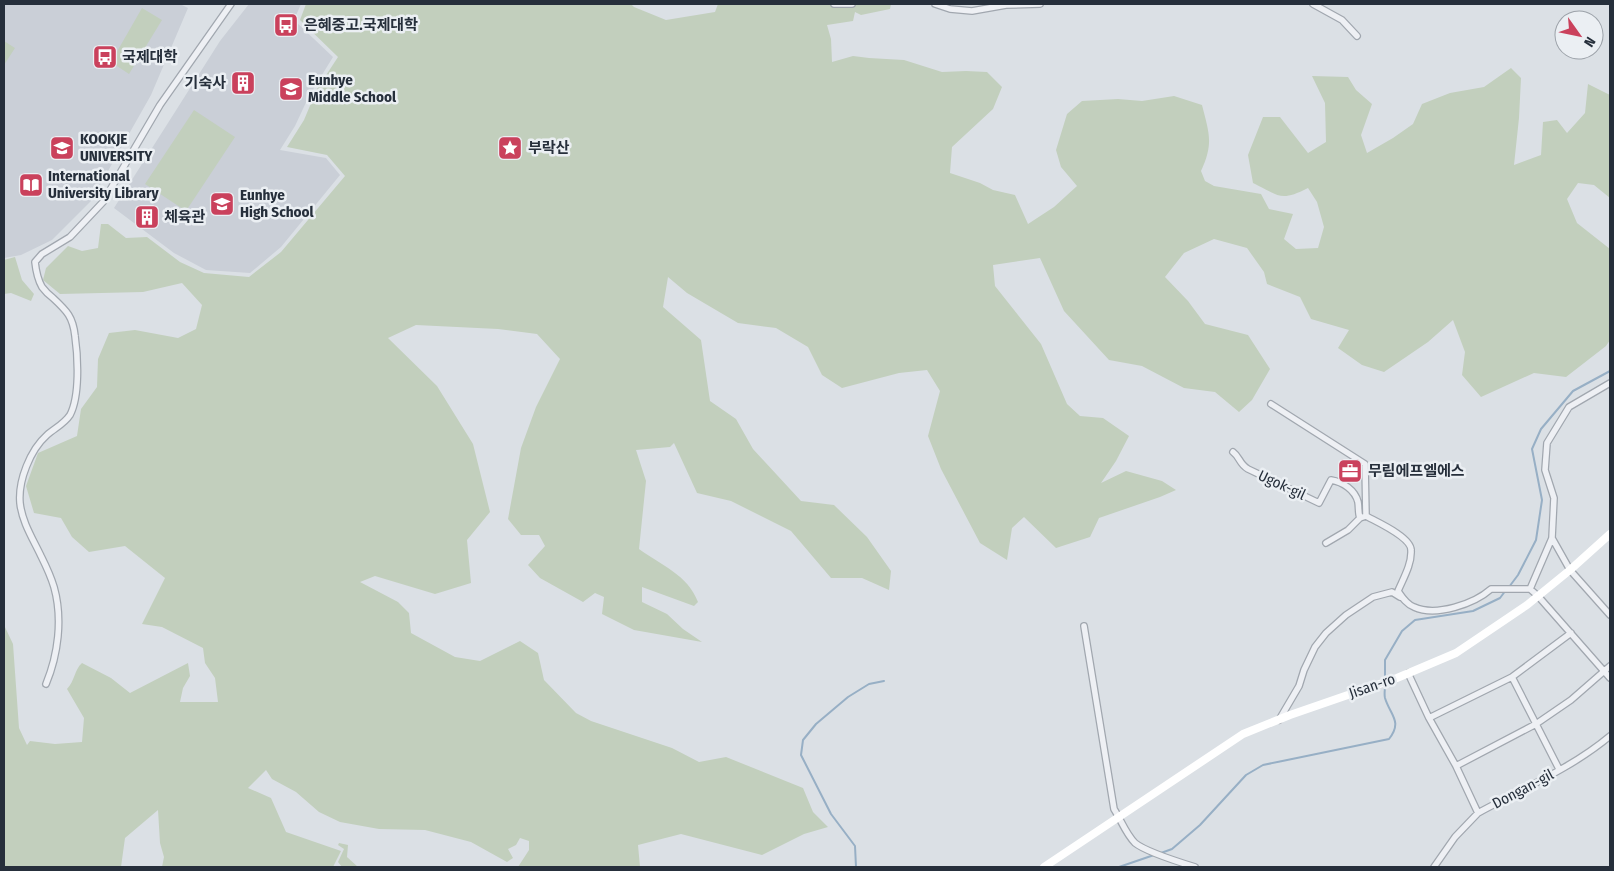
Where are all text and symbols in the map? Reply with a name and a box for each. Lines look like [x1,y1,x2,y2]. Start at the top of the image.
north arrow [1554,10,1604,60]
bus stop icon: 은혜중고.국제대학 [273,12,299,38]
place label: 은혜중고.국제대학 [304,16,418,34]
text: N [1580,34,1599,50]
bus stop icon: 국제대학 [92,44,118,70]
place label: 국제대학 [122,48,177,66]
building icon: 기숙사 [230,70,256,96]
place label: Eunhye Middle School [308,71,397,106]
place label: 기숙사 [185,74,226,92]
school or university icon: Eunhye Middle School [278,76,304,102]
place label: KOOKJE UNIVERSITY [80,130,153,165]
school or university icon: KOOKJE UNIVERSITY [49,135,75,161]
place icon: 부락산 [497,135,523,161]
place label: 부락산 [528,139,570,157]
place label: International University Library [48,167,159,202]
library icon: International University Library [18,172,44,198]
place label: Eunhye High School [240,186,315,221]
school or university icon: Eunhye High School [209,191,235,217]
building icon: 체육관 [134,204,160,230]
place label: 체육관 [164,208,206,226]
office icon: 무림에프엘에스 [1337,458,1363,484]
place label: 무림에프엘에스 [1368,462,1465,480]
street label: Ugok-gil [1255,466,1309,504]
street label: Jisan-ro [1347,670,1398,702]
street label: Dongan-gil [1489,765,1557,813]

